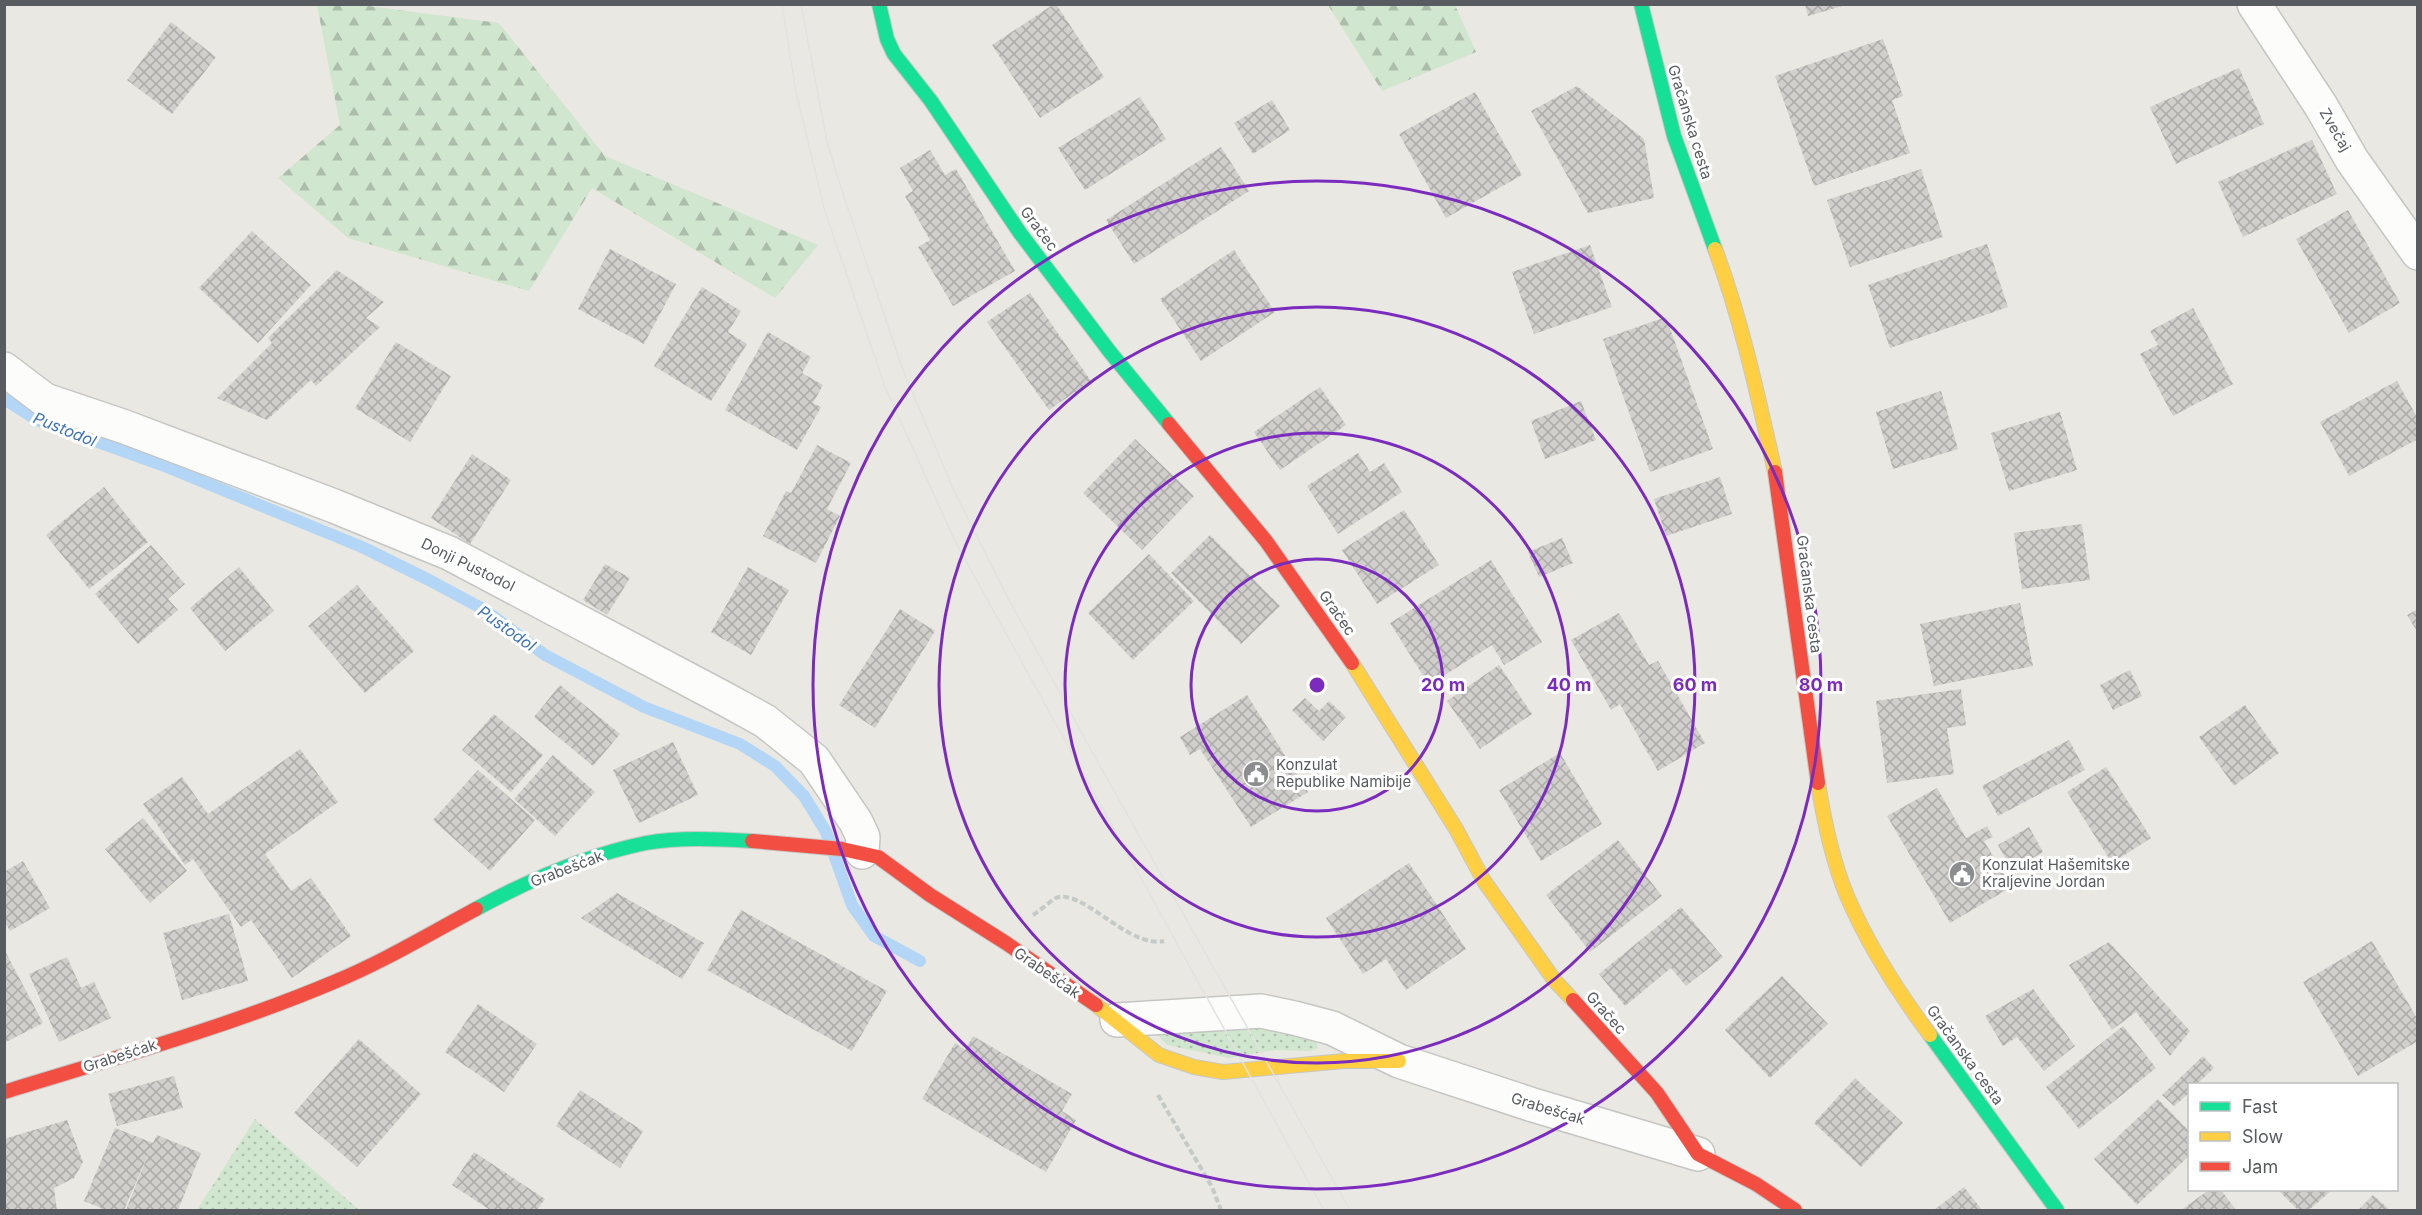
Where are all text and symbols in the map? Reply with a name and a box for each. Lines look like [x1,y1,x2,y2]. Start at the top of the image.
street label: Gračanska cesta [1664,62,1717,181]
street label: Zvečaj [2315,105,2355,155]
street label: Gračec [1016,203,1062,255]
water label: Pustodol [31,407,100,451]
street label: Donji Pustodol [418,534,518,595]
street label: Gračanska cesta [1793,534,1826,654]
street label: Gračec [1315,586,1360,639]
water label: Pustodol [474,601,540,655]
text: 20 m [1421,674,1465,695]
text: 40 m [1547,674,1592,695]
text: 60 m [1673,674,1717,695]
text: 80 m [1799,674,1843,695]
centre of rings [1307,675,1327,695]
place label: Konzulat Republike Namibije [1276,755,1411,791]
public building icon: Konzulat Republike Namibije [1241,759,1271,789]
street label: Grabešćak [528,846,607,891]
place label: Konzulat Hašemitske Kraljevine Jordan [1982,855,2130,891]
public building icon: Konzulat Hašemitske Kraljevine Jordan [1947,859,1977,889]
street label: Grabešćak [1011,943,1085,1003]
street label: Gračec [1582,987,1631,1038]
street label: Gračanska cesta [1923,1001,2008,1108]
street label: Grabešćak [81,1034,160,1076]
legend [2188,1083,2398,1191]
street label: Grabešćak [1509,1088,1588,1129]
text: Fast [2242,1096,2278,1117]
text: Slow [2242,1126,2283,1147]
text: Jam [2242,1156,2278,1177]

